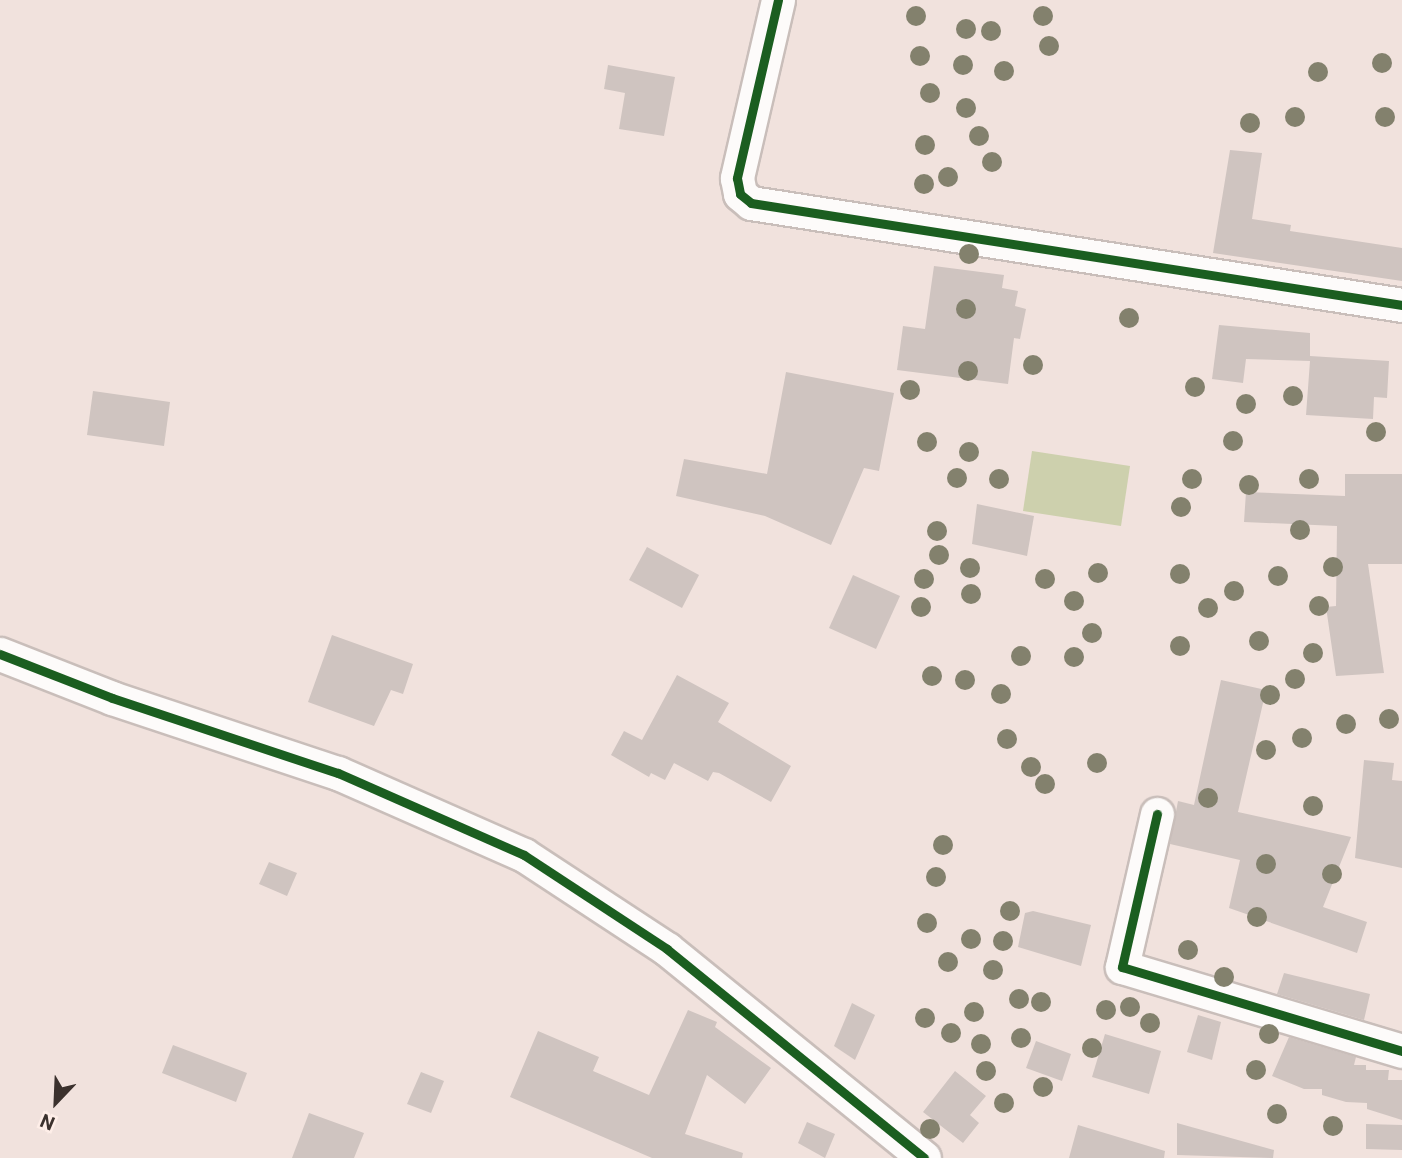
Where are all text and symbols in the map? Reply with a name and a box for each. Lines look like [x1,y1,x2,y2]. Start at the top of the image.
north arrow [21,1067,91,1137]
text: N [37,1109,58,1135]

